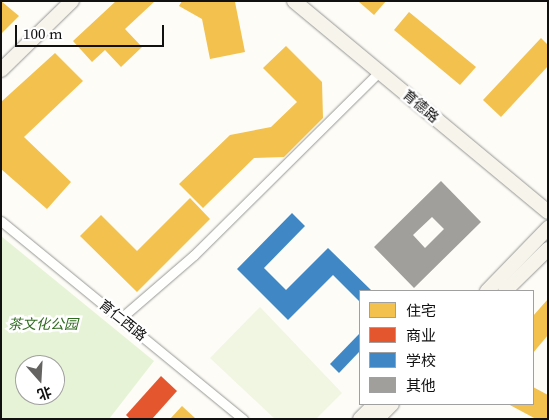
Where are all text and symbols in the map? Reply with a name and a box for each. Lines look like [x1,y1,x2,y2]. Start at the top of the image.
scale bar [18,15,166,47]
text: 100 m [23,23,63,44]
street label: 育德路 [400,86,442,126]
legend [359,290,534,405]
street label: 育仁西路 [96,296,150,344]
text: 住宅 [406,300,436,321]
park label: 茶文化公园 [8,316,78,332]
text: 商业 [406,325,436,346]
text: 学校 [406,350,436,371]
north arrow [15,355,65,405]
text: 其他 [406,375,436,396]
text: 北 [35,382,54,405]

